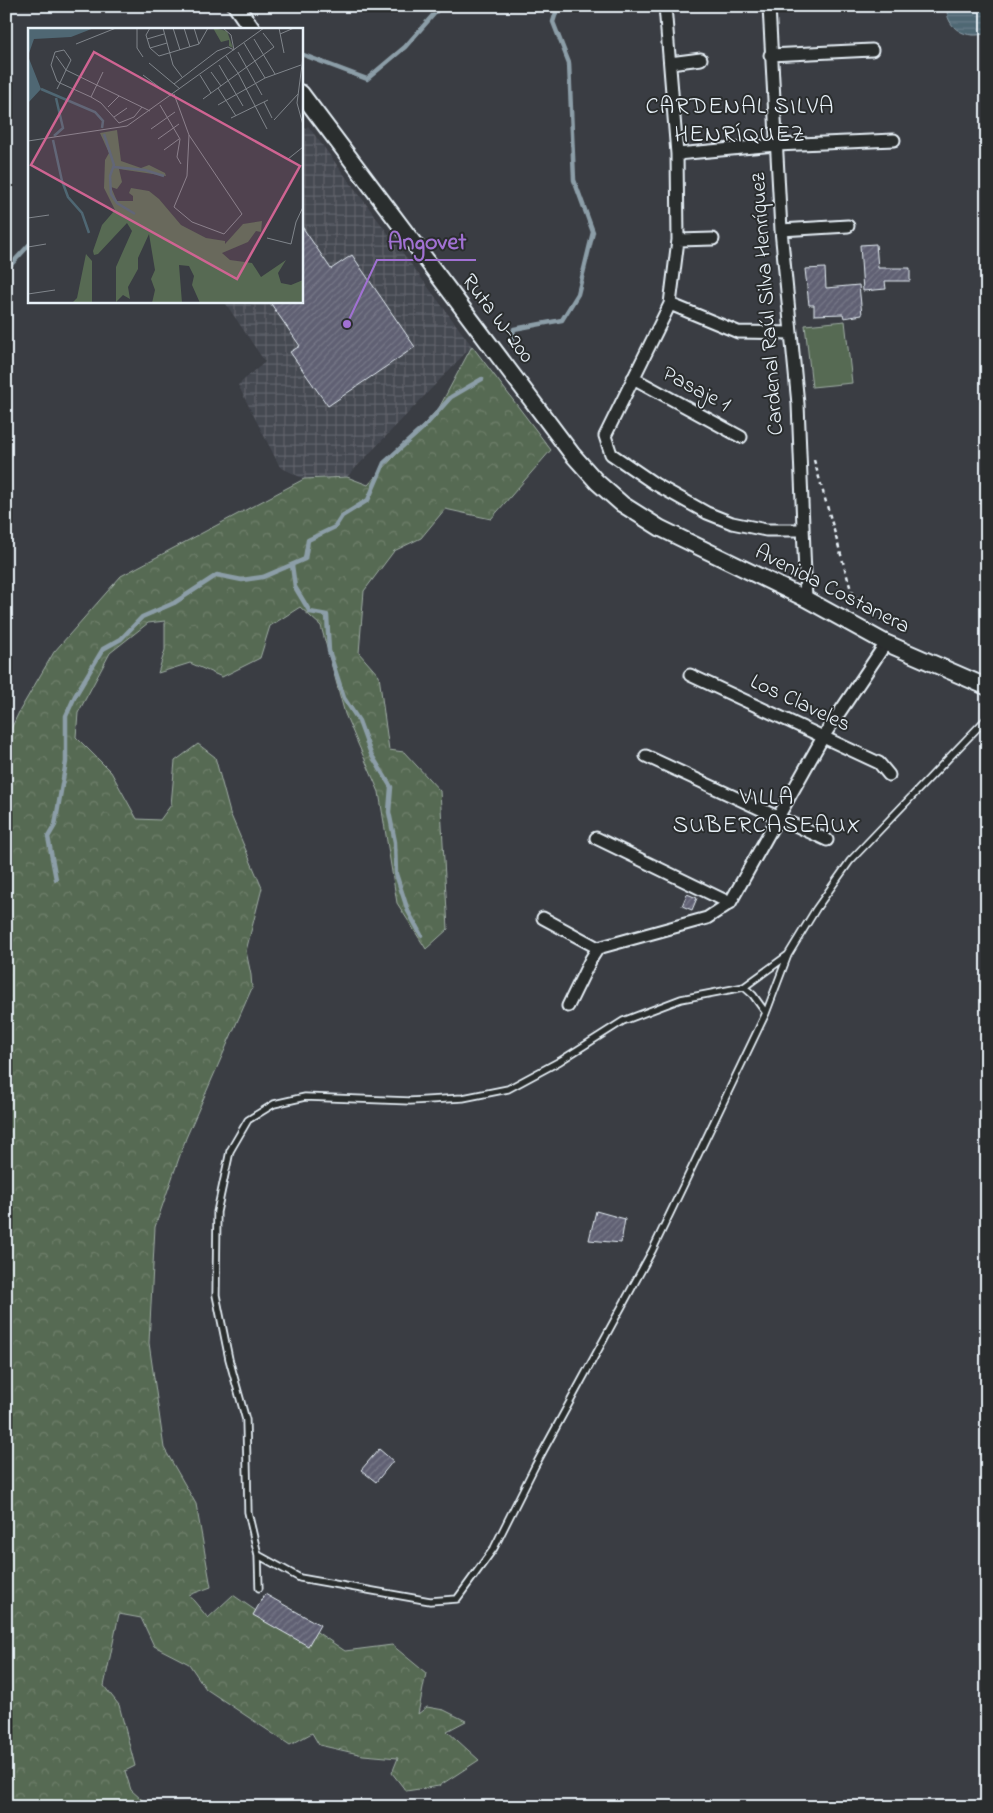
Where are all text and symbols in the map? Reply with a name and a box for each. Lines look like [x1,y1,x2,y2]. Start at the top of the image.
inset map [28,28,302,302]
district label: CARDENAL SILVA HENRÍQUEZ [645,90,835,153]
street label: Cardenal Raúl Silva Henríquez [743,171,793,436]
callout: Angovet [377,221,476,260]
text: Angovet [388,226,467,262]
street label: Ruta W-200 [453,268,541,370]
street label: Pasaje 1 [656,359,736,421]
street label: Avenida Costanera [749,537,915,643]
street label: Los Claveles [744,667,856,741]
district label: VILLA SUBERCASEAUX [673,781,861,844]

